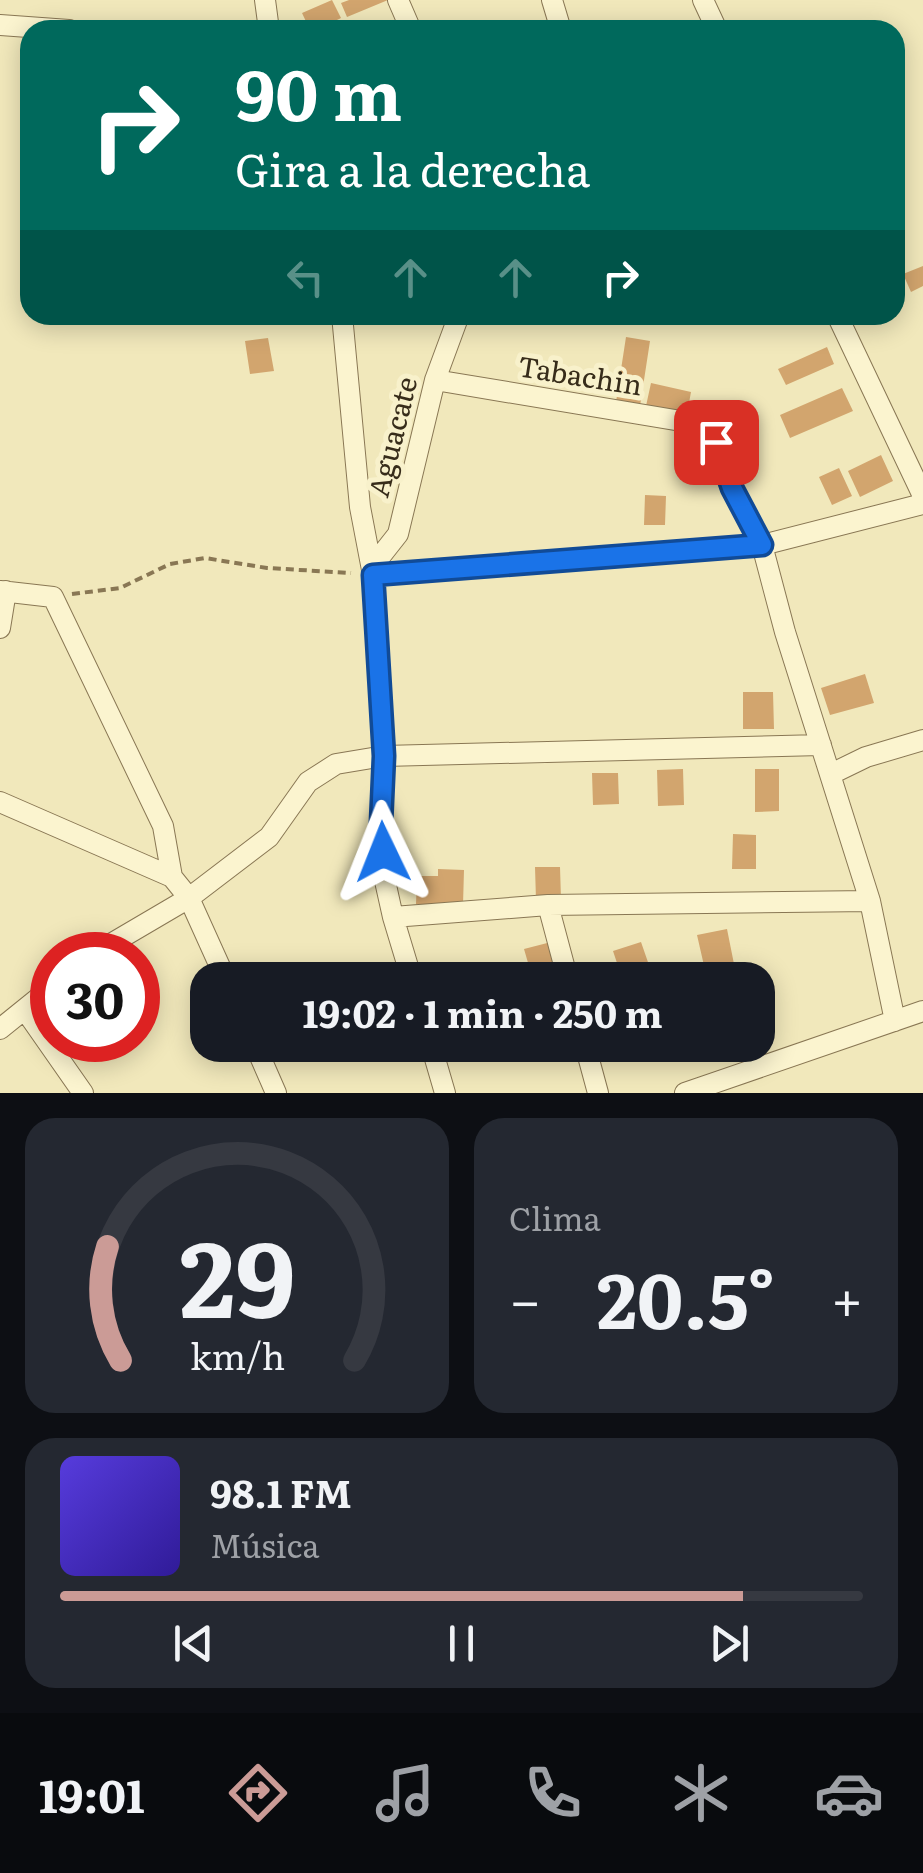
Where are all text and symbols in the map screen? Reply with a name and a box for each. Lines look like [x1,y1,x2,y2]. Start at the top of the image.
text: 90 m [235,39,402,143]
icon: right [70,60,200,190]
text: Gira a la derecha [235,134,590,201]
icon: left [278,250,333,305]
icon: ahead [383,250,438,305]
icon: ahead [488,250,543,305]
icon: right [593,250,648,305]
street label: Tabachin [515,344,645,405]
street label: Aguacate [356,372,426,501]
pin [674,400,759,485]
icon: arrive [689,415,744,470]
position arrow [331,800,435,904]
speed limit sign: 30 [30,932,160,1062]
text: 19:02 · 1 min · 250 m [302,983,663,1040]
text: Clima [509,1193,601,1241]
text: 29 [179,1195,295,1350]
text: 20.5° [597,1241,775,1352]
text: − [509,1256,541,1338]
text: + [831,1256,863,1338]
text: km/h [189,1328,285,1381]
text: 98.1 FM [210,1463,352,1520]
text: Música [210,1520,320,1568]
icon: previous [166,1616,221,1671]
icon: pause [434,1616,489,1671]
icon: next [702,1616,757,1671]
icon: directions [223,1758,293,1828]
icon: music [370,1758,440,1828]
icon: phone [518,1758,588,1828]
icon: climate [666,1758,736,1828]
icon: car [814,1758,884,1828]
text: 19:01 [39,1760,145,1827]

